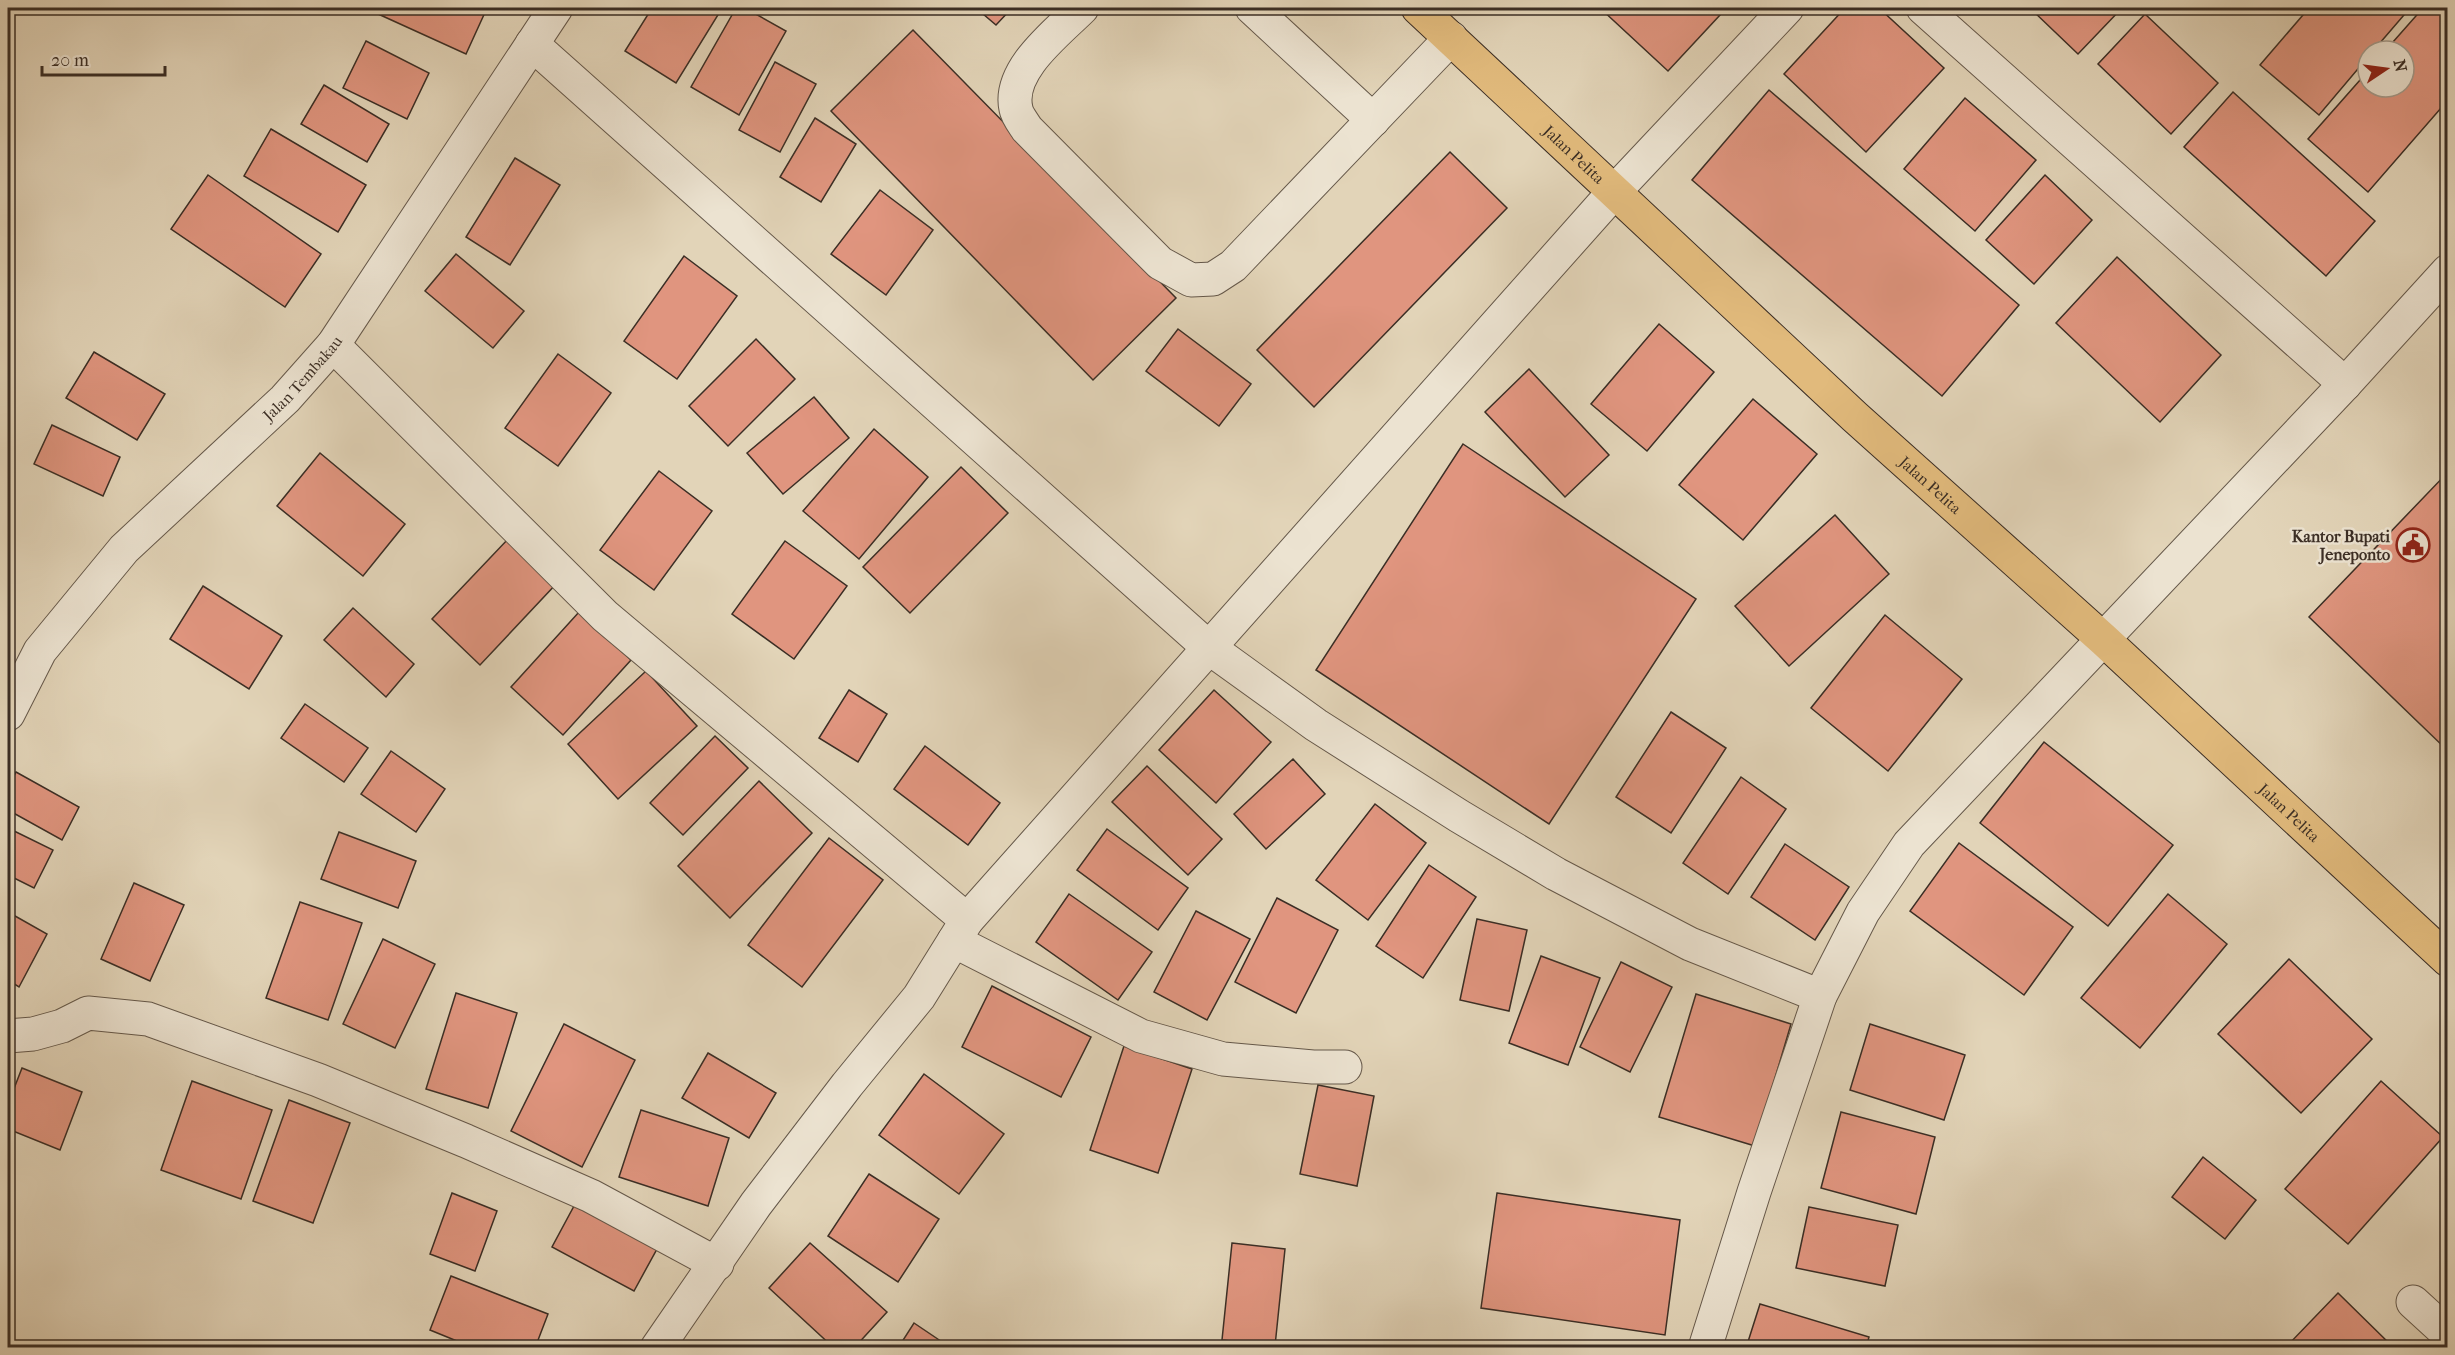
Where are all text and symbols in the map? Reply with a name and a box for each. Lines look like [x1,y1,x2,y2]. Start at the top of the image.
scale bar [42,39,165,77]
north arrow [2356,39,2416,99]
text: 20 m [51,50,89,71]
text: N [2390,58,2411,75]
street label: Jalan Pelita [1538,120,1609,188]
street label: Jalan Tembakau [257,332,346,426]
street label: Jalan Pelita [1894,451,1966,518]
place label: Kantor Bupati Jeneponto [2292,527,2390,565]
public building icon: Kantor Bupati Jeneponto [2395,527,2431,563]
street label: Jalan Pelita [2253,778,2324,846]

